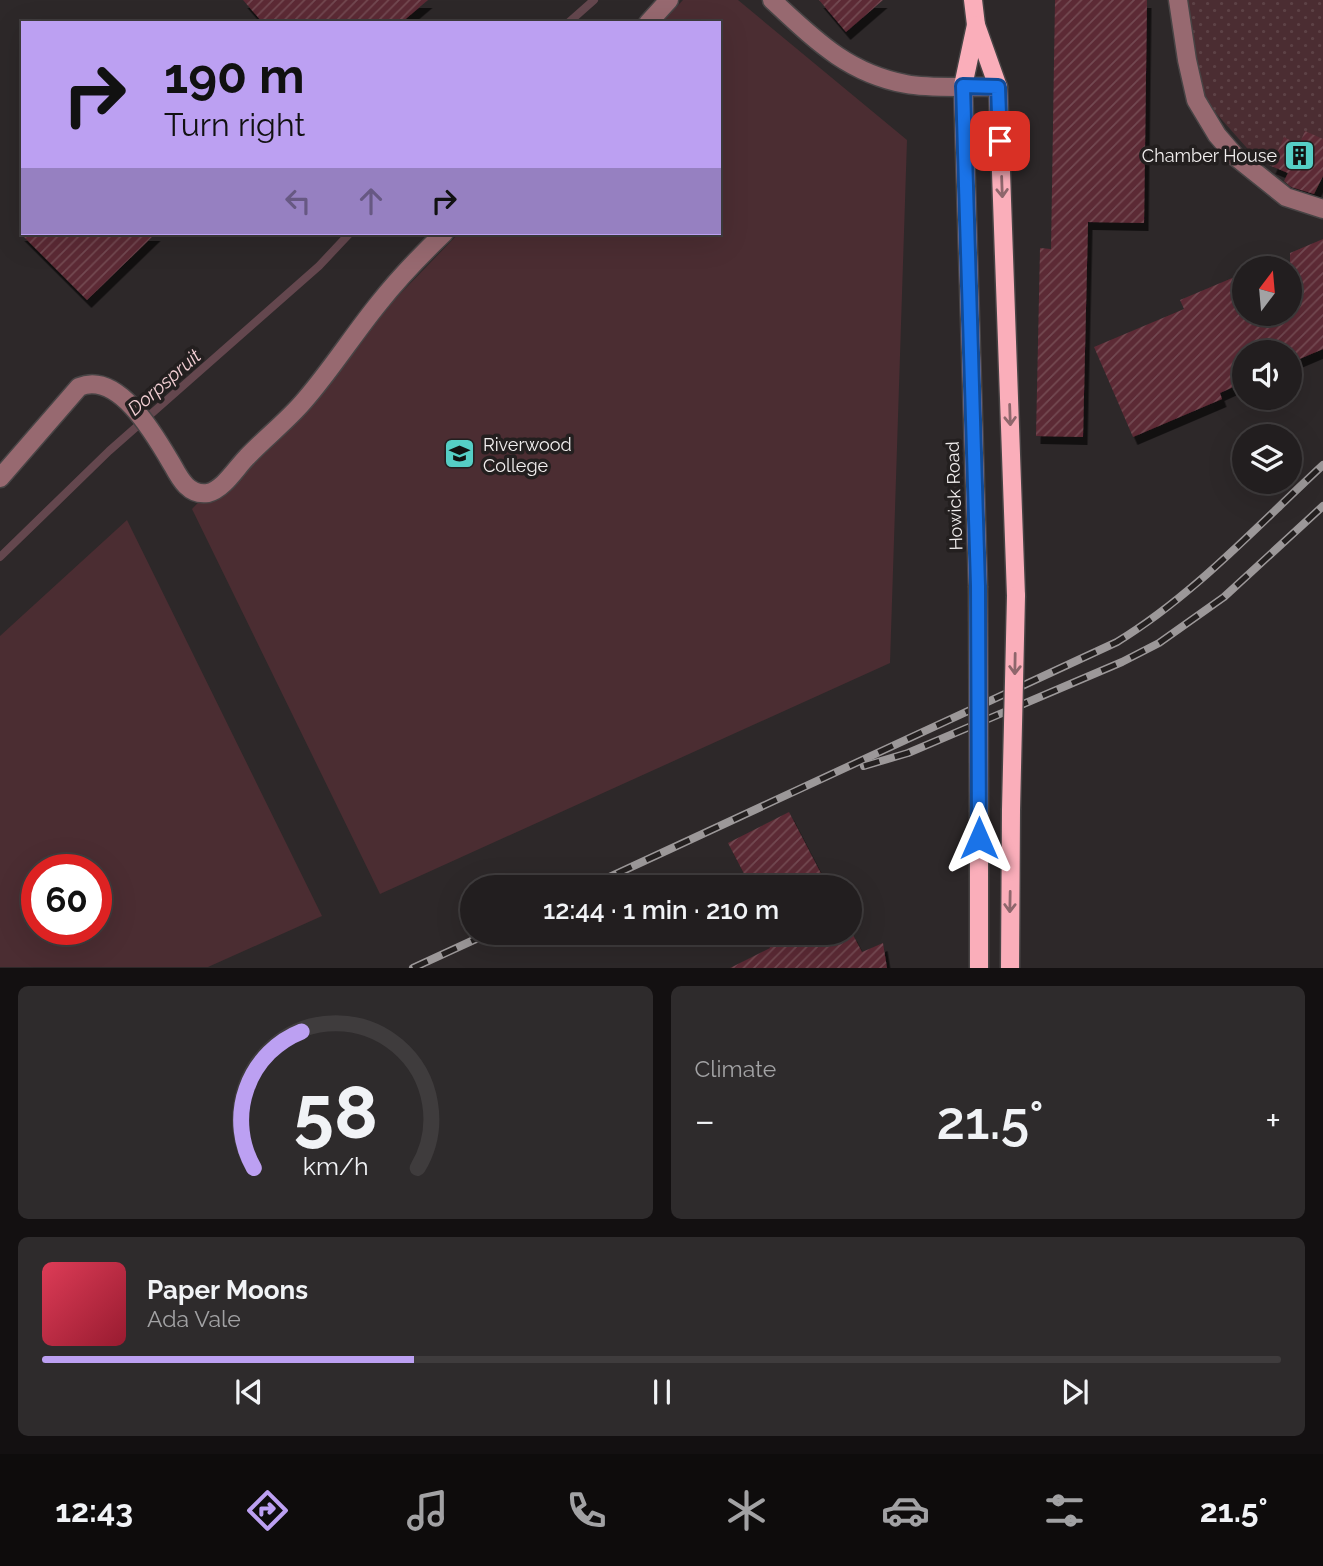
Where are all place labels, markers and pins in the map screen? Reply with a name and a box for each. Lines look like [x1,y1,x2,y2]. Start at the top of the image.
pin [970,111,1030,171]
building icon: Chamber House [1283,138,1317,172]
place label: Chamber House [1142,145,1277,166]
place label: Riverwood College [483,434,572,476]
school or university icon: Riverwood College [443,437,477,471]

